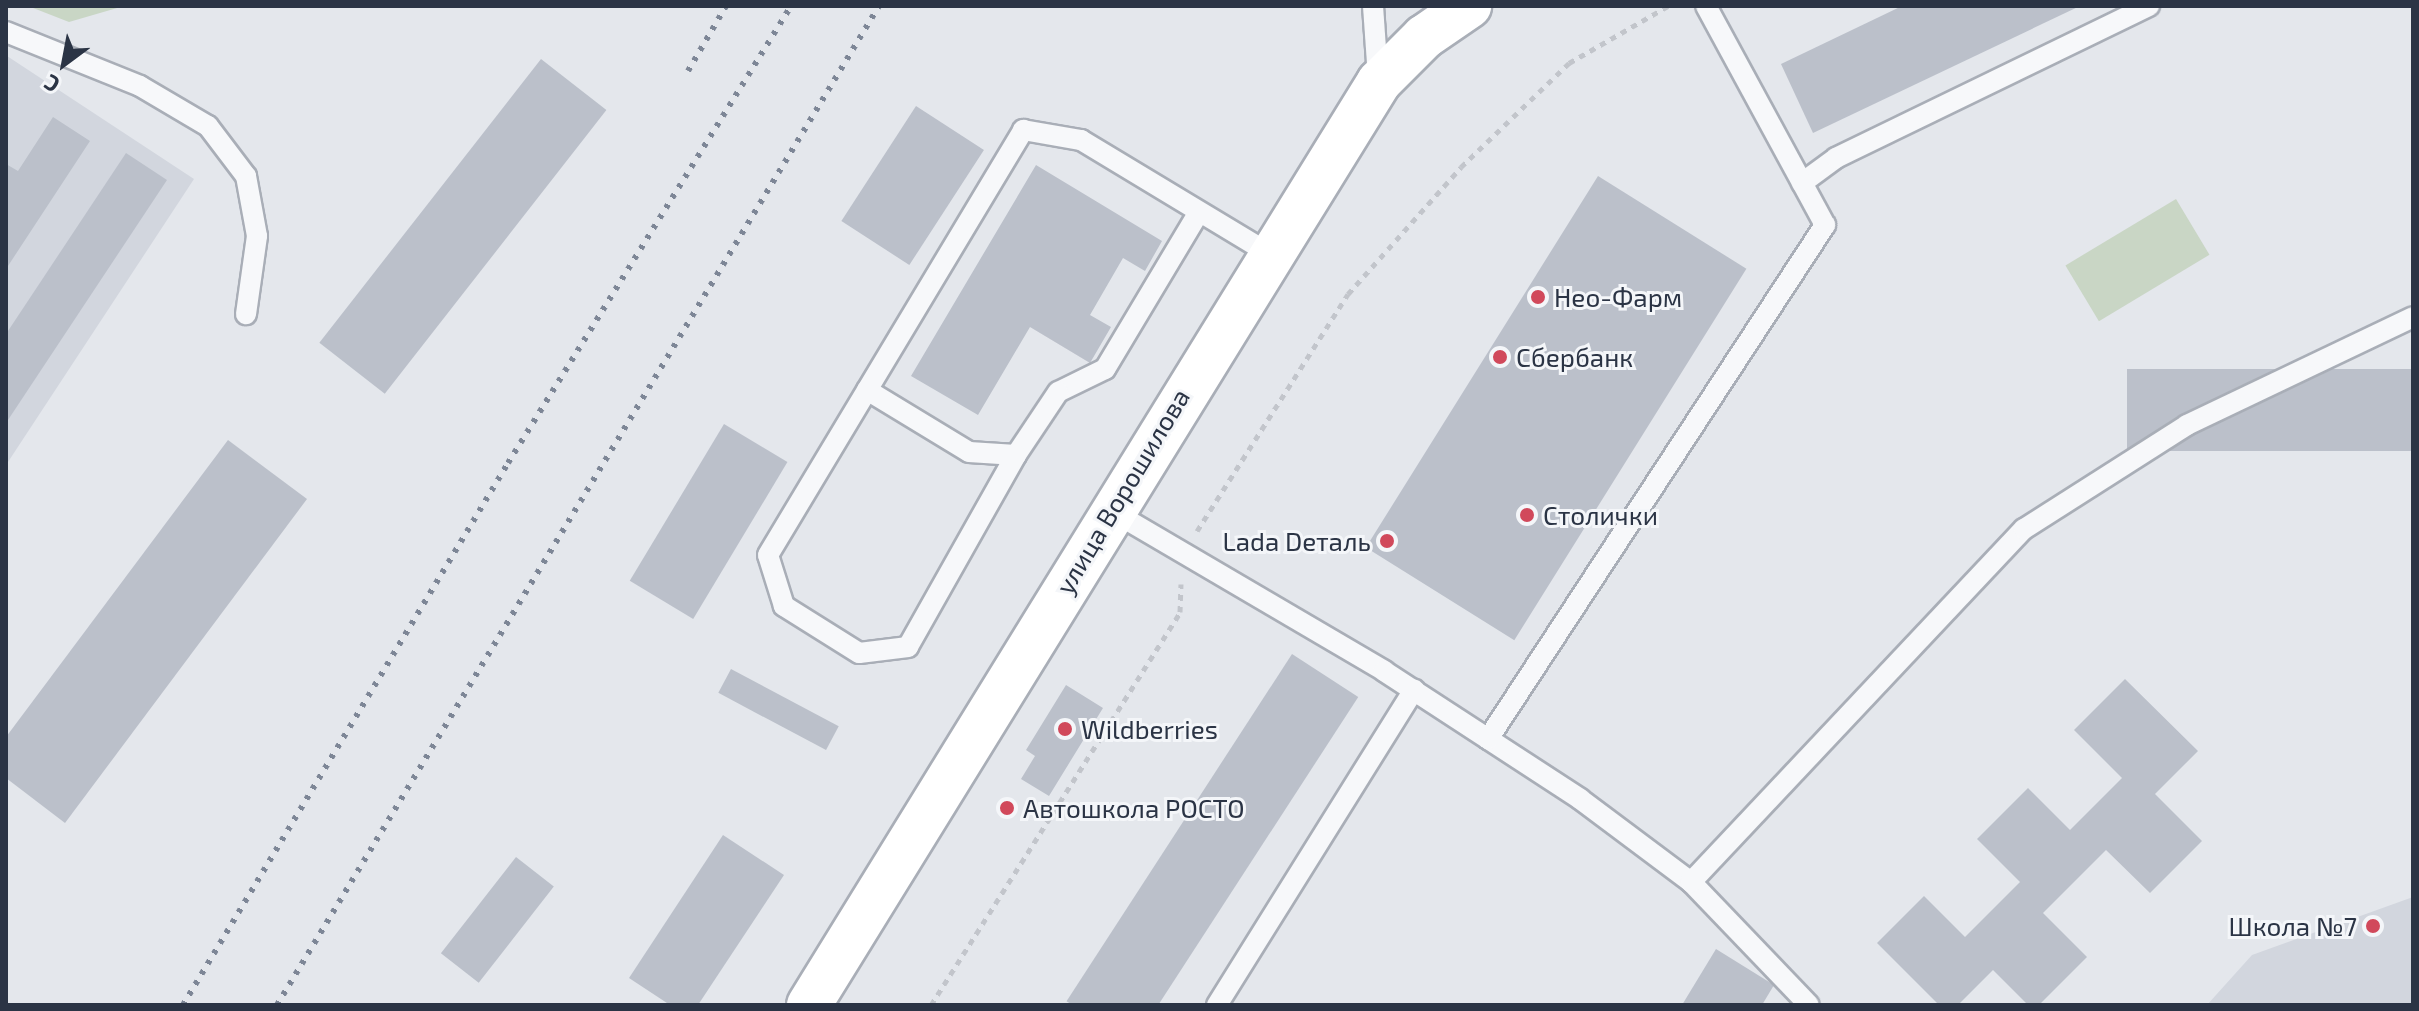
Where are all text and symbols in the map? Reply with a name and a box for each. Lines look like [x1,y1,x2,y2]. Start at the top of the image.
north arrow [24,24,104,104]
text: С [39,70,64,99]
place label: Нео-Фарм [1554,281,1682,313]
marker: Нео-Фарм [1529,288,1547,306]
place label: Сбербанк [1516,341,1633,373]
marker: Сбербанк [1491,348,1509,366]
street label: улица Ворошилова [1048,383,1196,599]
place label: Столички [1543,499,1658,531]
marker: Столички [1518,506,1536,524]
place label: Lada Dеталь [1222,525,1371,557]
marker: Lada Dеталь [1378,532,1396,550]
place label: Wildberries [1081,713,1218,745]
marker: Wildberries [1056,720,1074,738]
place label: Автошкола РОСТО [1023,792,1245,824]
marker: Автошкола РОСТО [998,799,1016,817]
place label: Школа №7 [2229,910,2357,942]
marker: Школа №7 [2364,917,2382,935]

